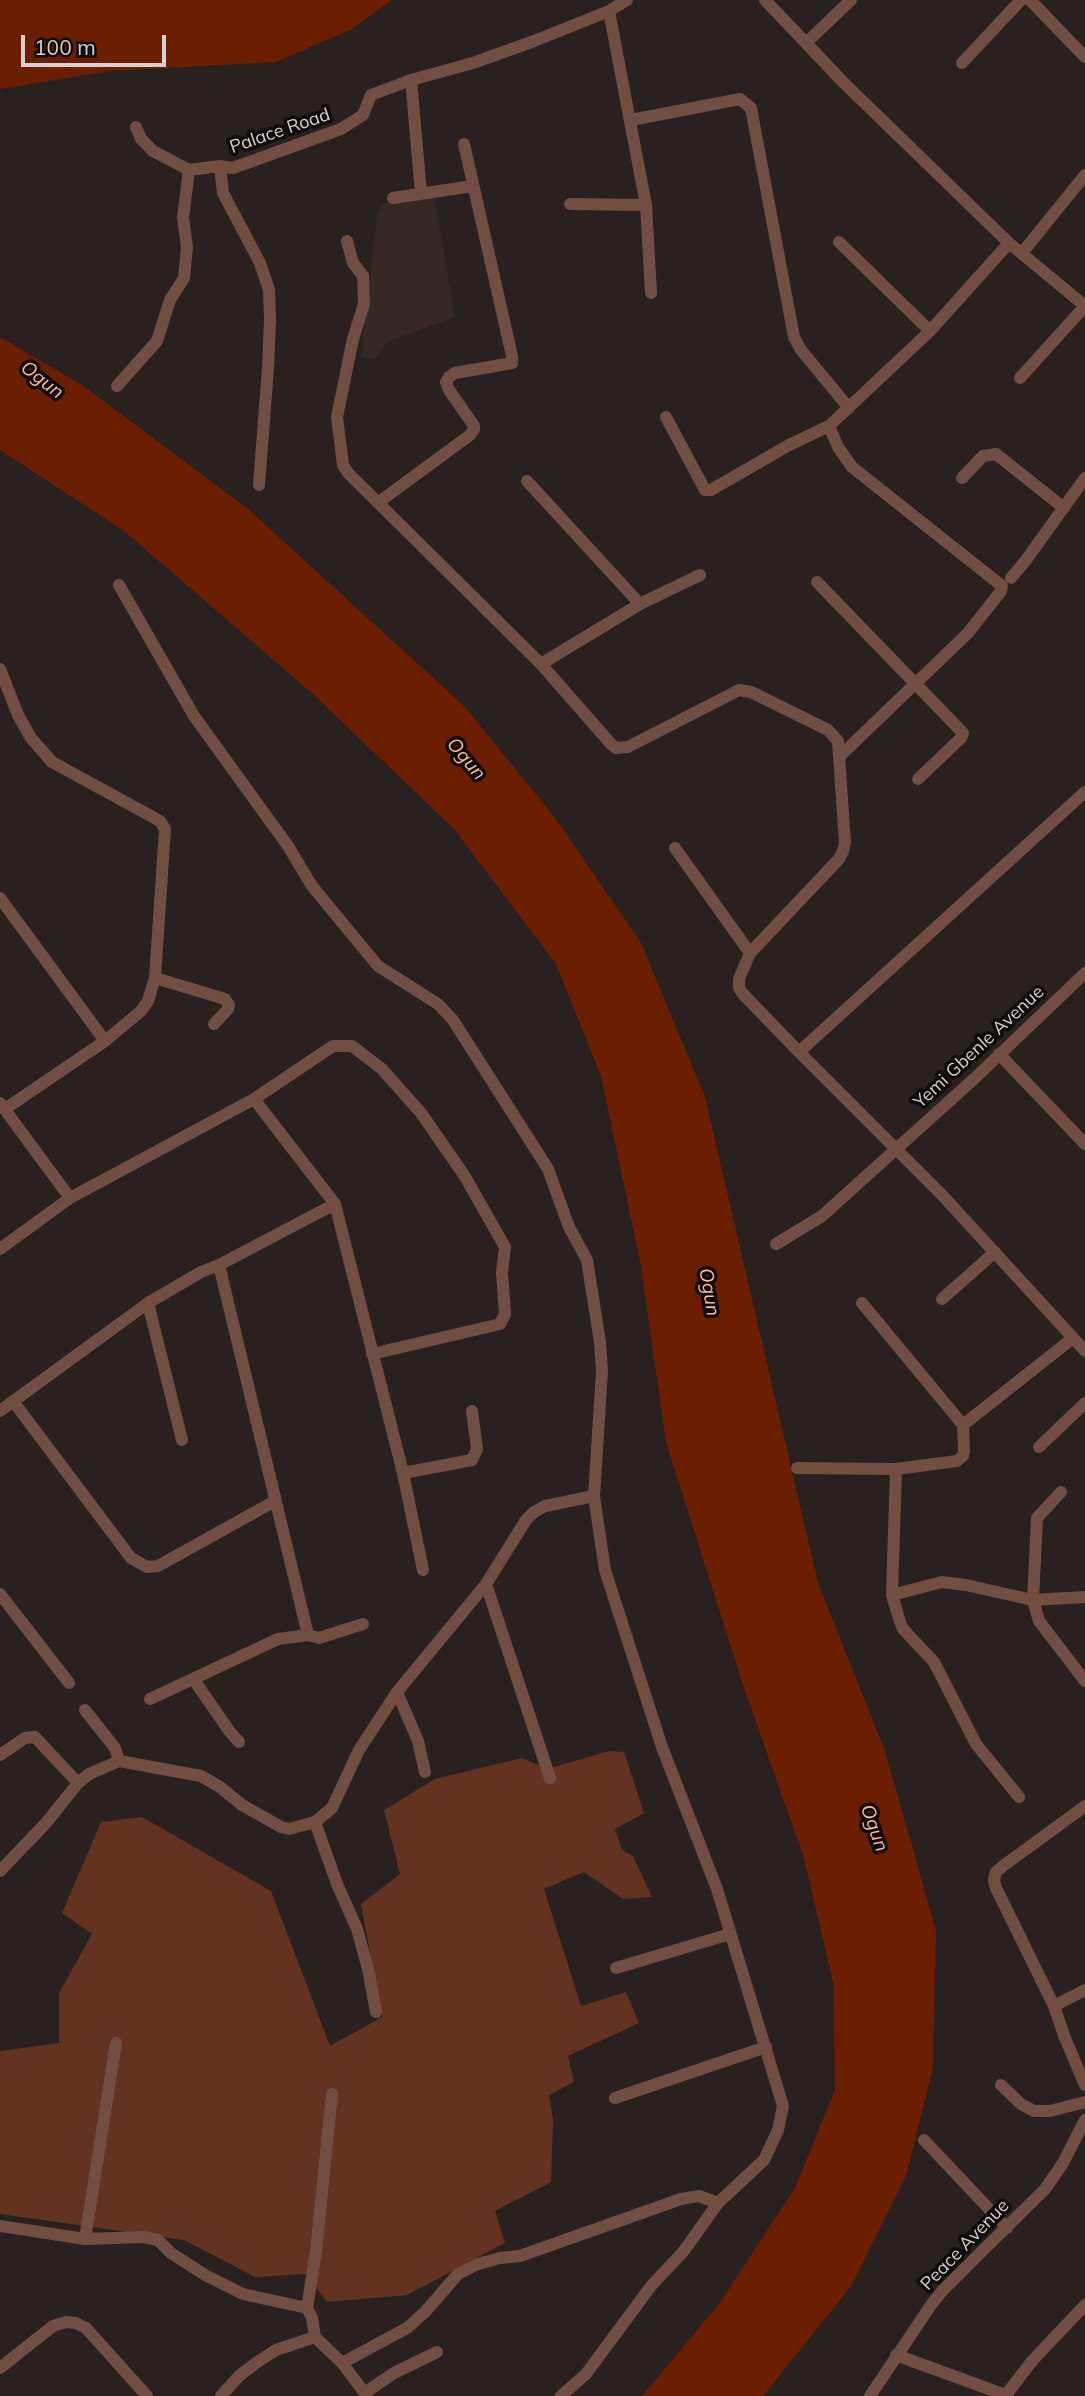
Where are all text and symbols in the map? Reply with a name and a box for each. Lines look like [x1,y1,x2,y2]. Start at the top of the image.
scale bar [24,21,170,65]
text: 100 m [34,34,96,60]
street label: Palace Road [227,104,333,158]
water label: Ogun [16,356,68,404]
water label: Ogun [442,733,490,785]
street label: Yemi Gbenle Avenue [910,981,1048,1113]
water label: Ogun [694,1266,724,1318]
water label: Ogun [855,1801,893,1855]
street label: Peace Avenue [916,2195,1014,2295]

